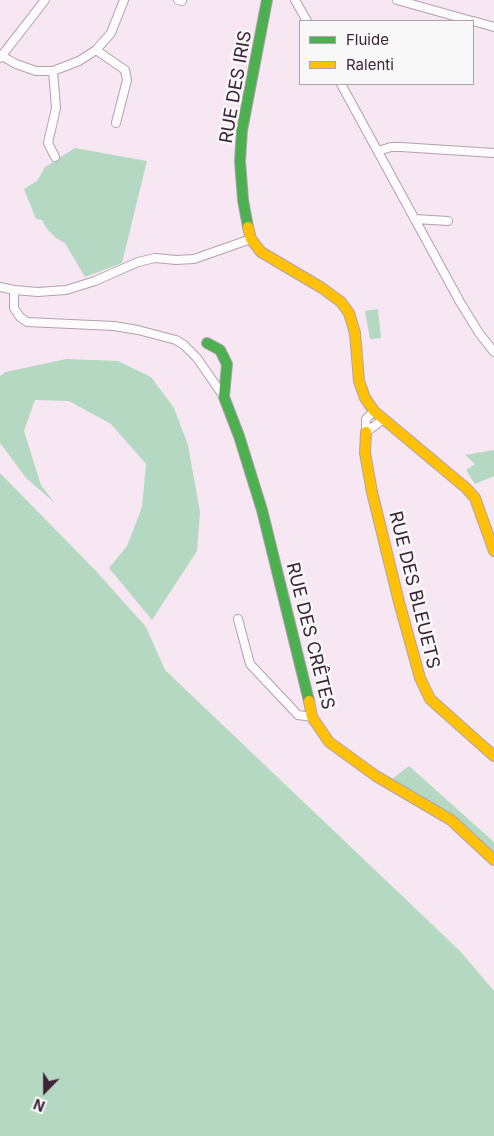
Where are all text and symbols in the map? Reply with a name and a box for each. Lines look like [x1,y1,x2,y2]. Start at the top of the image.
legend [299,20,474,85]
street label: RUE DES IRIS [215,29,257,145]
text: Fluide [346,30,389,49]
text: Ralenti [346,55,394,74]
street label: RUE DES BLEUETS [384,509,444,671]
street label: RUE DES CRÊTES [281,560,339,712]
north arrow [20,1066,70,1116]
text: N [31,1095,47,1115]

